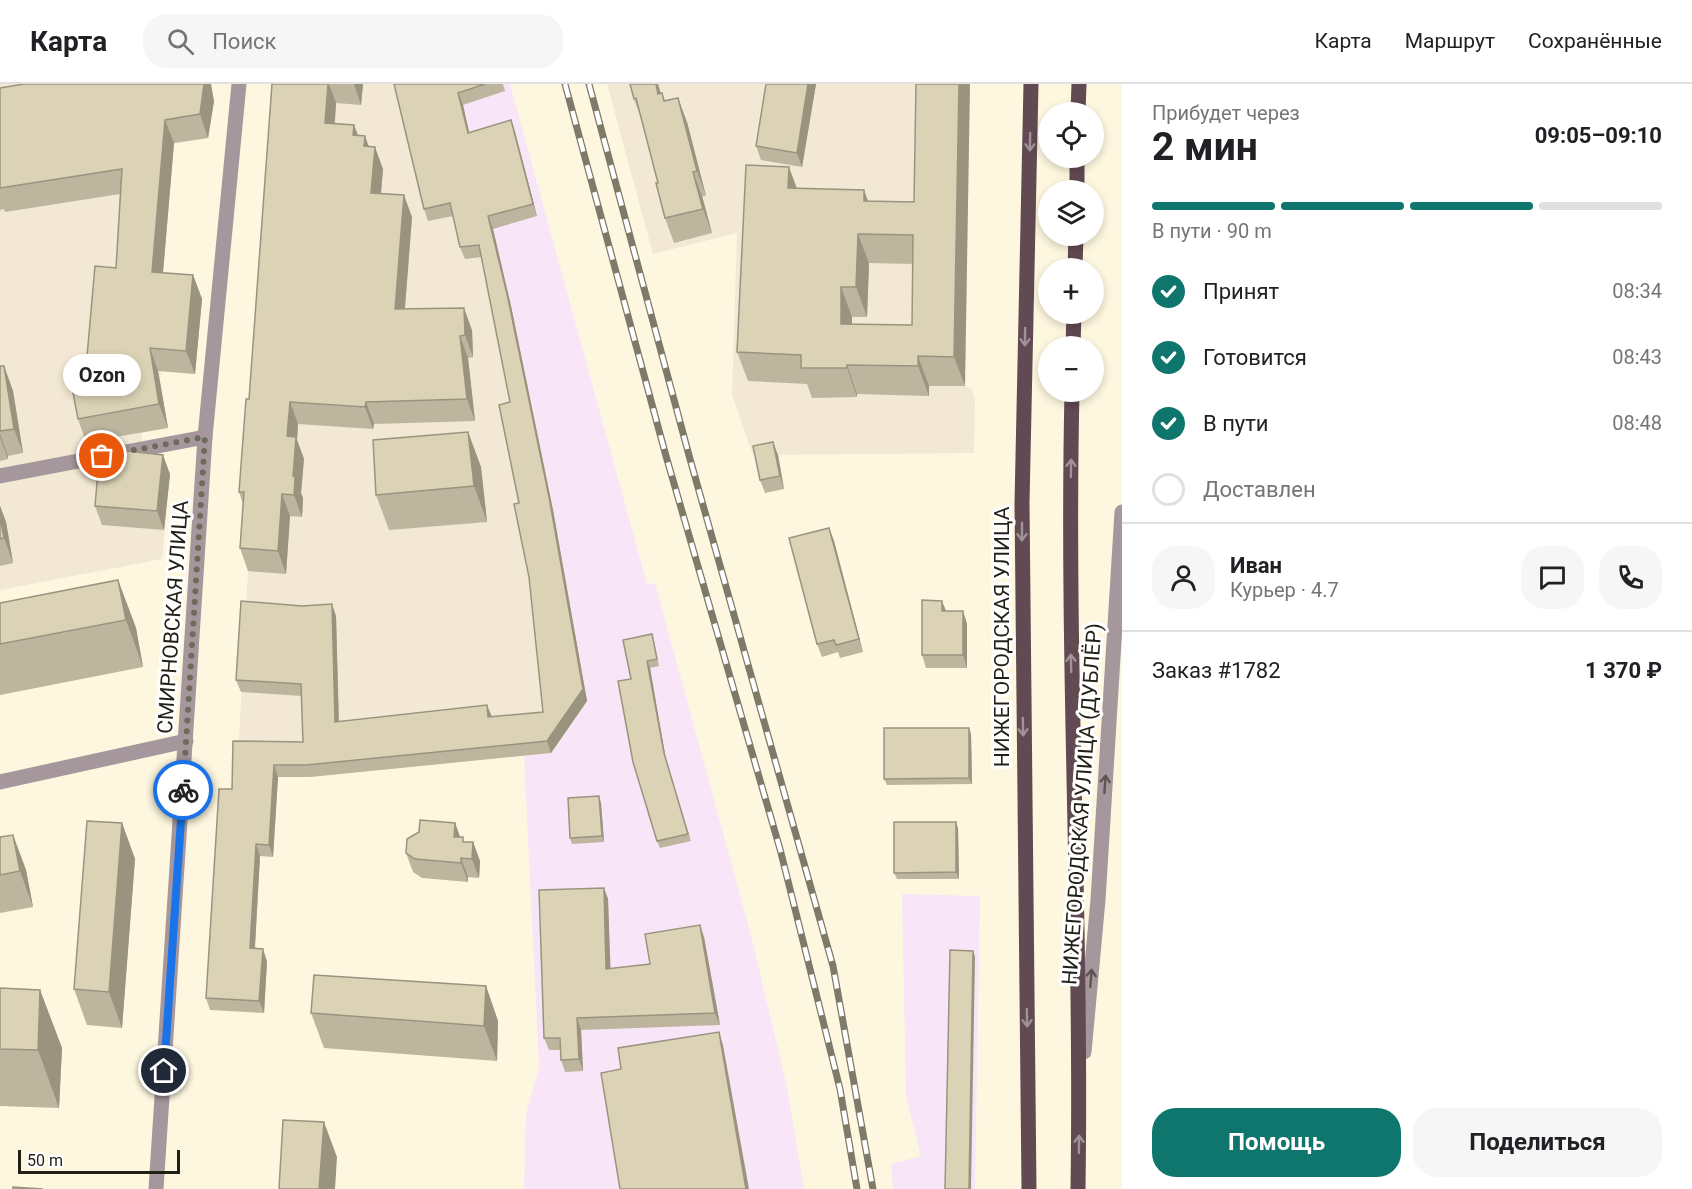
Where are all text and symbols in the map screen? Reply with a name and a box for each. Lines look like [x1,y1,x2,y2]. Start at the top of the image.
search box [143,14,563,68]
text: Карта [30,25,107,58]
icon: search [164,25,197,58]
text: Поиск [212,29,277,54]
text: Карта [1315,29,1372,53]
text: Маршрут [1405,29,1495,53]
text: Сохранённые [1528,29,1662,53]
text: Прибудет через [1152,101,1300,125]
map controls [1038,102,1104,402]
button: locate [1038,102,1104,168]
text: 09:05–09:10 [1535,123,1662,148]
text: 2 мин [1152,124,1258,170]
one-way arrow [1024,132,1036,152]
button: layers [1038,180,1104,246]
text: В пути · 90 m [1152,219,1272,243]
button: + [1038,258,1104,324]
icon: check [1152,275,1185,308]
text: Принят [1203,279,1279,304]
text: 08:34 [1612,279,1662,303]
one-way arrow [1020,327,1031,347]
button: − [1038,336,1104,402]
icon: check [1152,341,1185,374]
text: Готовится [1203,345,1307,370]
text: 08:43 [1612,345,1662,369]
callout: Ozon [63,354,141,396]
text: Ozon [79,363,125,387]
icon: check [1152,407,1185,440]
text: В пути [1203,411,1269,436]
text: 08:48 [1612,411,1662,435]
pin [76,430,127,481]
icon: bag [85,439,118,472]
one-way arrow [1065,459,1076,479]
text: Доставлен [1203,477,1316,502]
street label: СМИРНОВСКАЯ УЛИЦА [153,499,193,735]
street label: НИЖЕГОРОДСКАЯ УЛИЦА [990,506,1014,767]
one-way arrow [1016,522,1028,542]
button: person [1152,546,1215,609]
button: chat [1521,546,1584,609]
button: phone [1599,546,1662,609]
text: Иван [1230,553,1282,578]
text: Курьер · 4.7 [1230,578,1339,602]
street label: НИЖЕГОРОДСКАЯ УЛИЦА (ДУБЛЁР) [1057,622,1107,986]
one-way arrow [1065,654,1077,674]
text: Заказ #1782 [1152,658,1281,683]
text: 1 370 ₽ [1585,658,1662,683]
one-way arrow [1017,717,1029,737]
courier [153,760,213,820]
icon: bike [167,774,200,807]
one-way arrow [1100,775,1111,794]
one-way arrow [1086,969,1097,989]
one-way arrow [1021,1008,1033,1028]
pin [138,1045,189,1096]
icon: home [147,1054,180,1087]
button: Помощь [1152,1108,1401,1177]
button: Поделиться [1413,1108,1662,1177]
one-way arrow [1073,1135,1085,1155]
scale bar [18,1147,180,1174]
text: 50 m [27,1151,63,1170]

